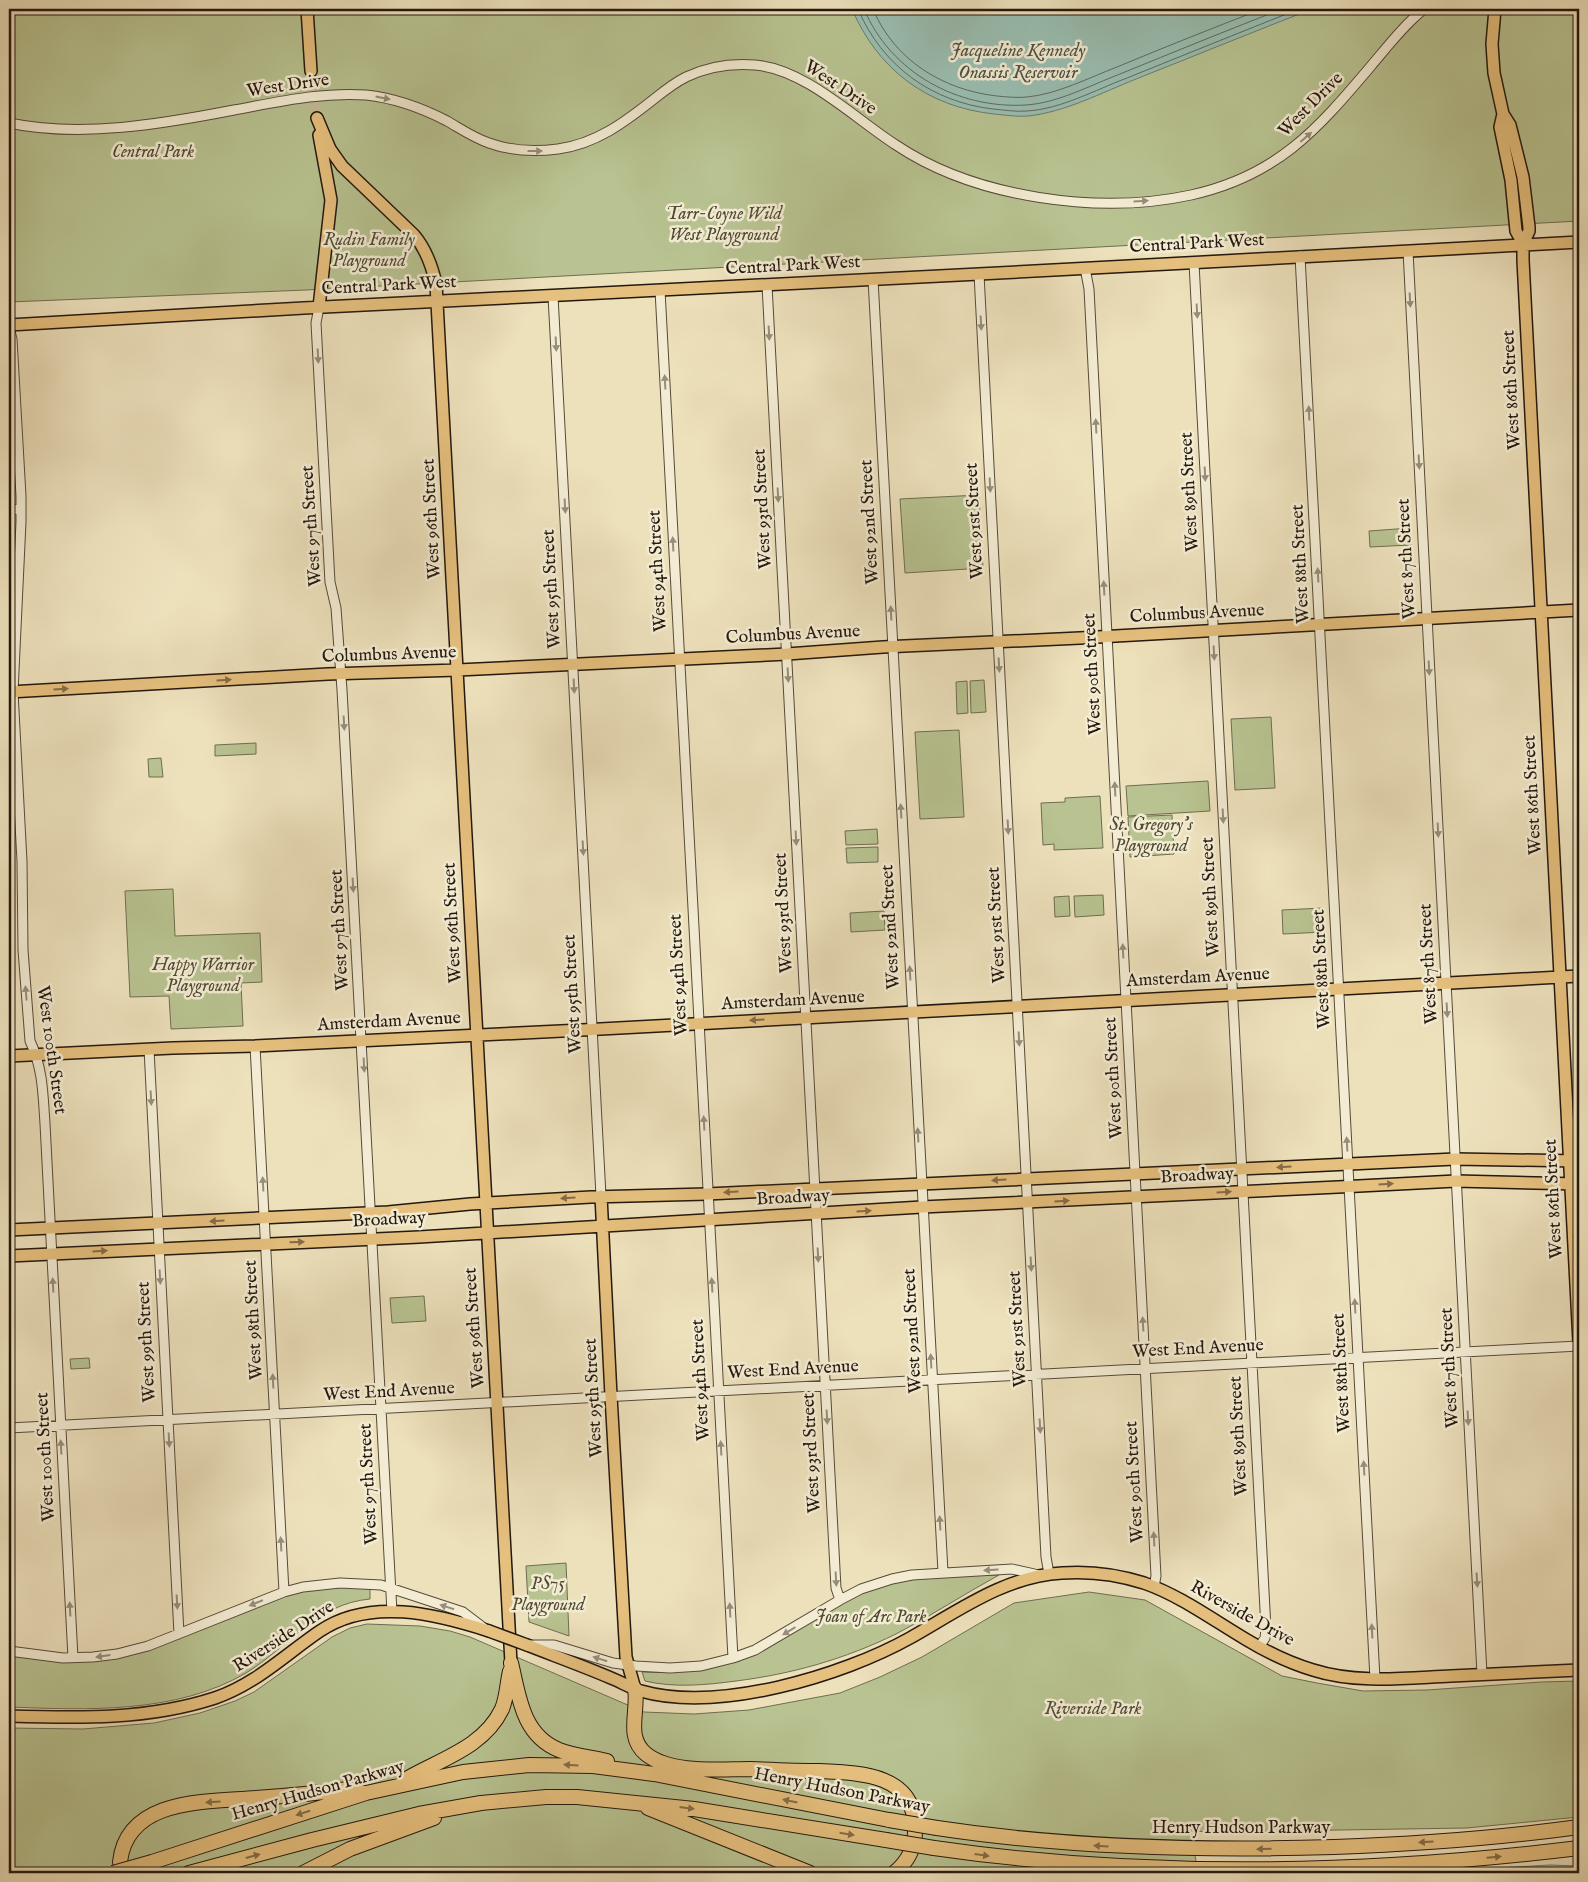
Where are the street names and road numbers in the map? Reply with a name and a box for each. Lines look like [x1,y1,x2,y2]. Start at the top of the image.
street label: West Drive [799,55,881,121]
street label: West Drive [1274,68,1348,142]
street label: West Drive [245,69,331,103]
street label: Central Park West [1129,229,1265,259]
street label: Central Park West [725,251,861,281]
street label: Central Park West [321,271,457,301]
street label: West 86th Street [1497,329,1527,451]
street label: West 89th Street [1175,431,1205,553]
street label: West 93rd Street [748,448,778,570]
street label: West 96th Street [417,458,447,580]
street label: West 92nd Street [855,459,885,585]
street label: West 91st Street [960,462,990,580]
street label: West 97th Street [296,465,328,587]
street label: West 87th Street [1392,498,1422,620]
street label: West 88th Street [1286,504,1316,624]
street label: West 94th Street [643,510,673,632]
street label: West 95th Street [537,529,567,649]
street label: Columbus Avenue [1129,599,1265,629]
street label: West 90th Street [1078,612,1108,736]
street label: Columbus Avenue [725,620,861,650]
street label: Columbus Avenue [321,641,457,669]
street label: West 86th Street [1518,734,1548,856]
street label: West 89th Street [1196,836,1226,958]
street label: West 93rd Street [769,852,799,974]
street label: West 96th Street [438,862,468,984]
street label: West 92nd Street [876,864,906,990]
street label: West 91st Street [982,866,1012,984]
street label: West 97th Street [325,869,355,991]
street label: West 87th Street [1414,903,1444,1025]
street label: West 88th Street [1307,909,1337,1029]
street label: West 94th Street [664,914,694,1036]
street label: West 95th Street [558,934,588,1054]
street label: Amsterdam Avenue [1125,963,1270,993]
street label: West 100th Street [31,984,71,1116]
street label: Amsterdam Avenue [720,986,865,1016]
street label: Amsterdam Avenue [316,1007,461,1037]
street label: West 90th Street [1099,1016,1129,1140]
street label: West 86th Street [1539,1138,1569,1260]
street label: Broadway [1160,1163,1235,1189]
street label: Broadway [756,1185,831,1211]
street label: Broadway [352,1207,427,1233]
street label: West 98th Street [239,1259,269,1381]
street label: West 96th Street [459,1267,491,1389]
street label: West 92nd Street [898,1268,928,1394]
street label: West 91st Street [1003,1270,1033,1388]
street label: West 99th Street [132,1281,162,1403]
street label: West 87th Street [1435,1307,1465,1429]
street label: West 88th Street [1327,1313,1357,1433]
street label: West 94th Street [686,1319,716,1441]
street label: West End Avenue [1132,1334,1264,1364]
street label: West 95th Street [579,1338,609,1458]
street label: West End Avenue [727,1355,859,1385]
street label: West 89th Street [1224,1375,1254,1497]
street label: West End Avenue [323,1377,455,1407]
street label: West 100th Street [31,1392,61,1522]
street label: West 93rd Street [797,1392,827,1514]
street label: West 90th Street [1120,1420,1150,1544]
street label: West 97th Street [354,1423,384,1545]
street label: Riverside Drive [1186,1576,1298,1652]
street label: Riverside Drive [229,1596,339,1678]
street label: Henry Hudson Parkway [229,1755,407,1827]
street label: Henry Hudson Parkway [752,1763,932,1819]
street label: Henry Hudson Parkway [1152,1817,1330,1840]

